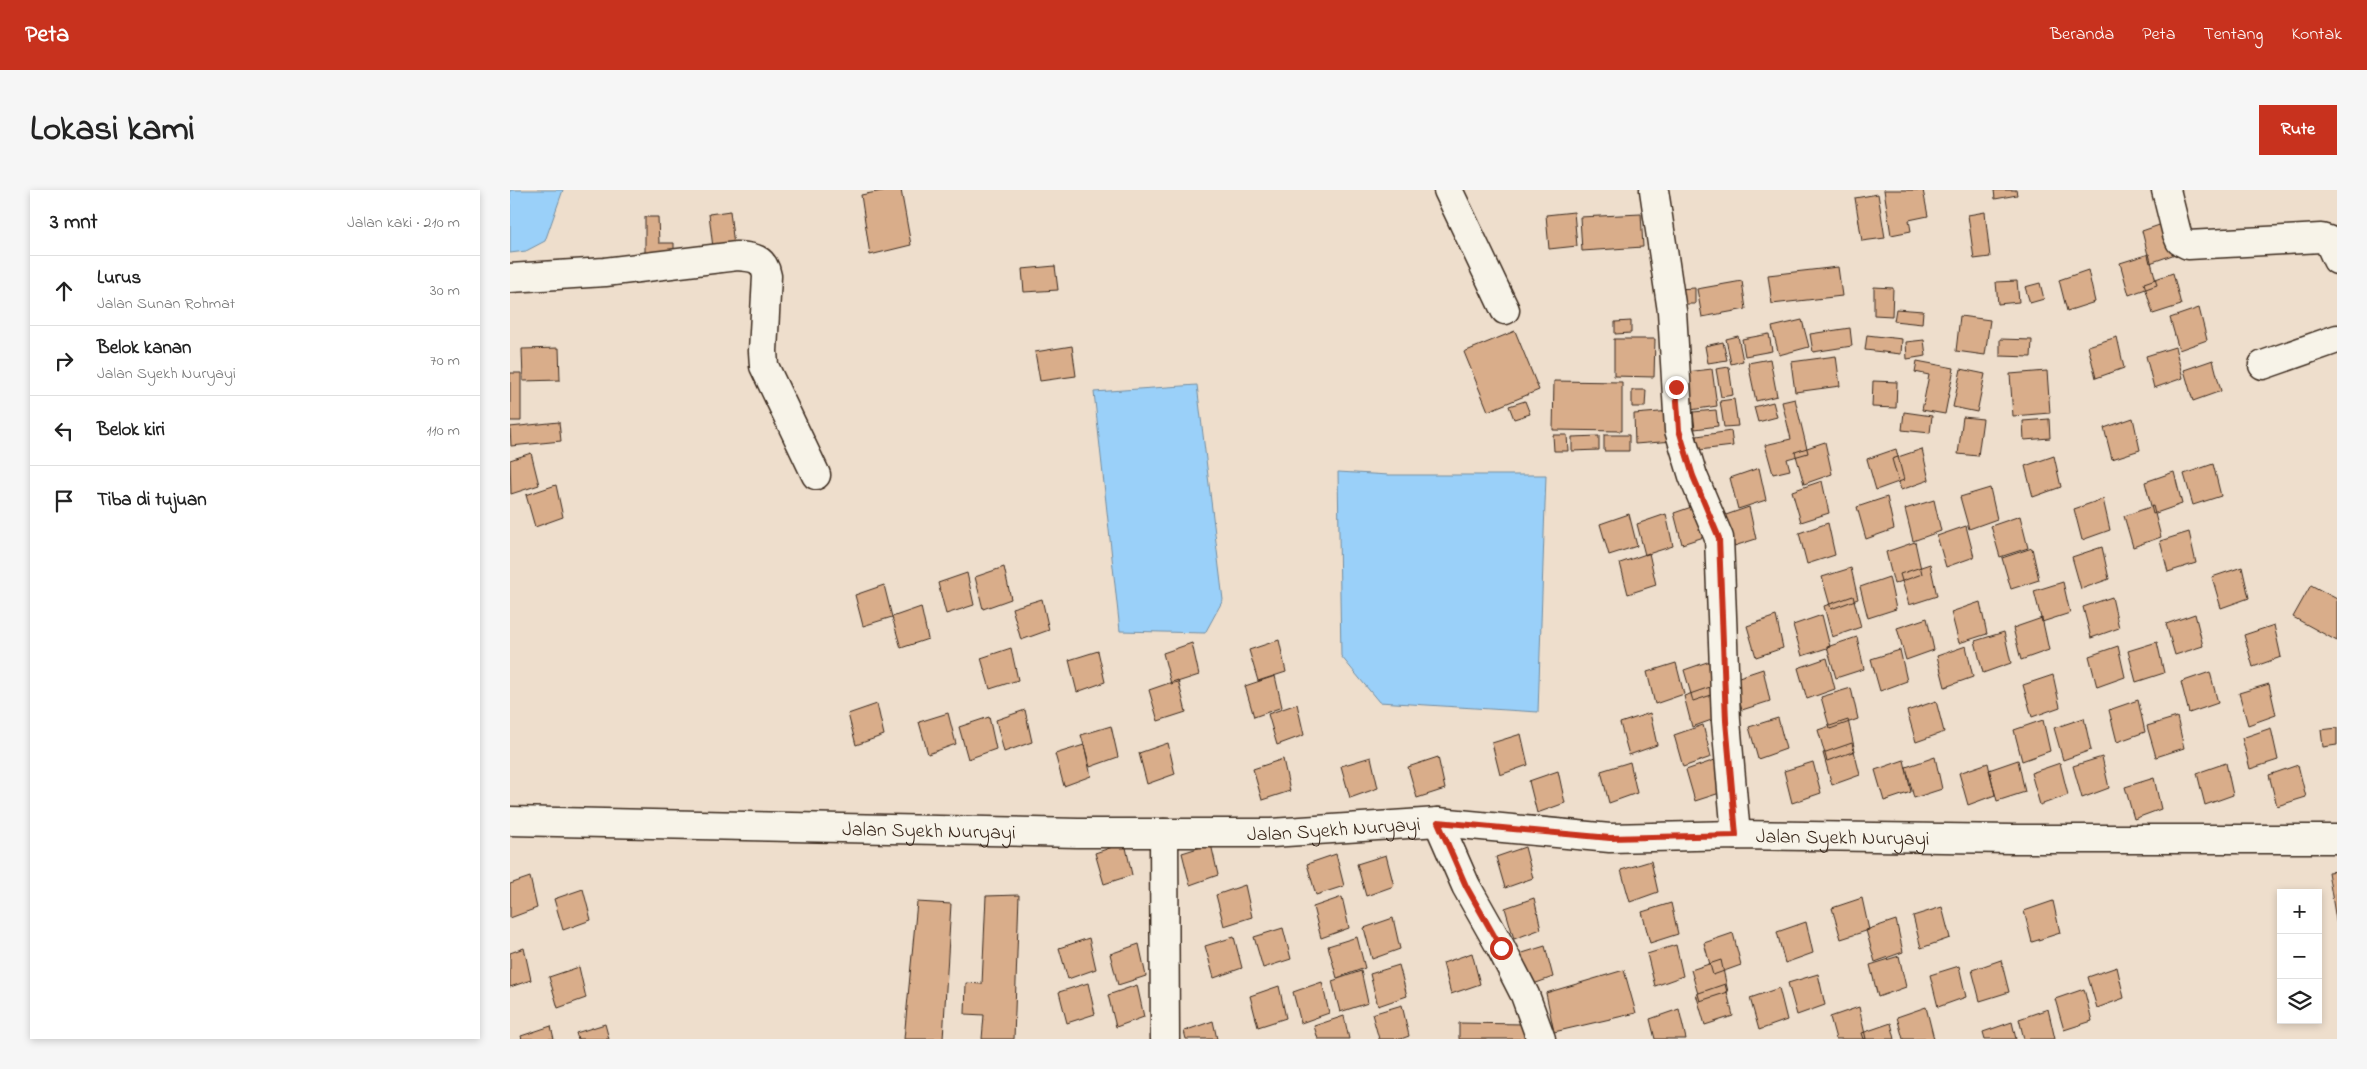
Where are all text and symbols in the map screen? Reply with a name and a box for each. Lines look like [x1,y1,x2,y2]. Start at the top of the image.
text: Peta [25,18,69,53]
text: Beranda [2050,22,2114,48]
text: Peta [2142,22,2175,48]
text: Tentang [2203,22,2263,48]
text: Kontak [2291,22,2342,48]
text: Lokasi kami [30,105,195,156]
button: Rute [2259,105,2337,155]
text: 3 mnt [50,208,98,238]
text: Jalan kaki · 210 m [347,211,460,235]
text: Lurus [97,265,141,292]
icon: ahead [50,277,78,305]
text: 30 m [430,279,460,303]
text: Jalan Sunan Rohmat [97,292,235,316]
text: Belok kanan [97,335,191,362]
icon: right [50,347,78,375]
text: 70 m [430,349,460,373]
text: Jalan Syekh Nuryayi [97,362,236,386]
route end [1665,376,1688,399]
icon: left [50,417,78,445]
text: Belok kiri [97,417,165,444]
text: 110 m [426,419,460,443]
icon: arrive [50,487,78,515]
text: Tiba di tujuan [97,487,207,514]
street label: Jalan Syekh Nuryayi [1247,811,1421,850]
street label: Jalan Syekh Nuryayi [842,816,1016,849]
street label: Jalan Syekh Nuryayi [1756,823,1930,855]
map controls [2277,889,2322,1024]
button: + [2277,889,2322,934]
button: − [2277,934,2322,979]
route start [1490,937,1513,960]
button: layers [2277,979,2322,1024]

